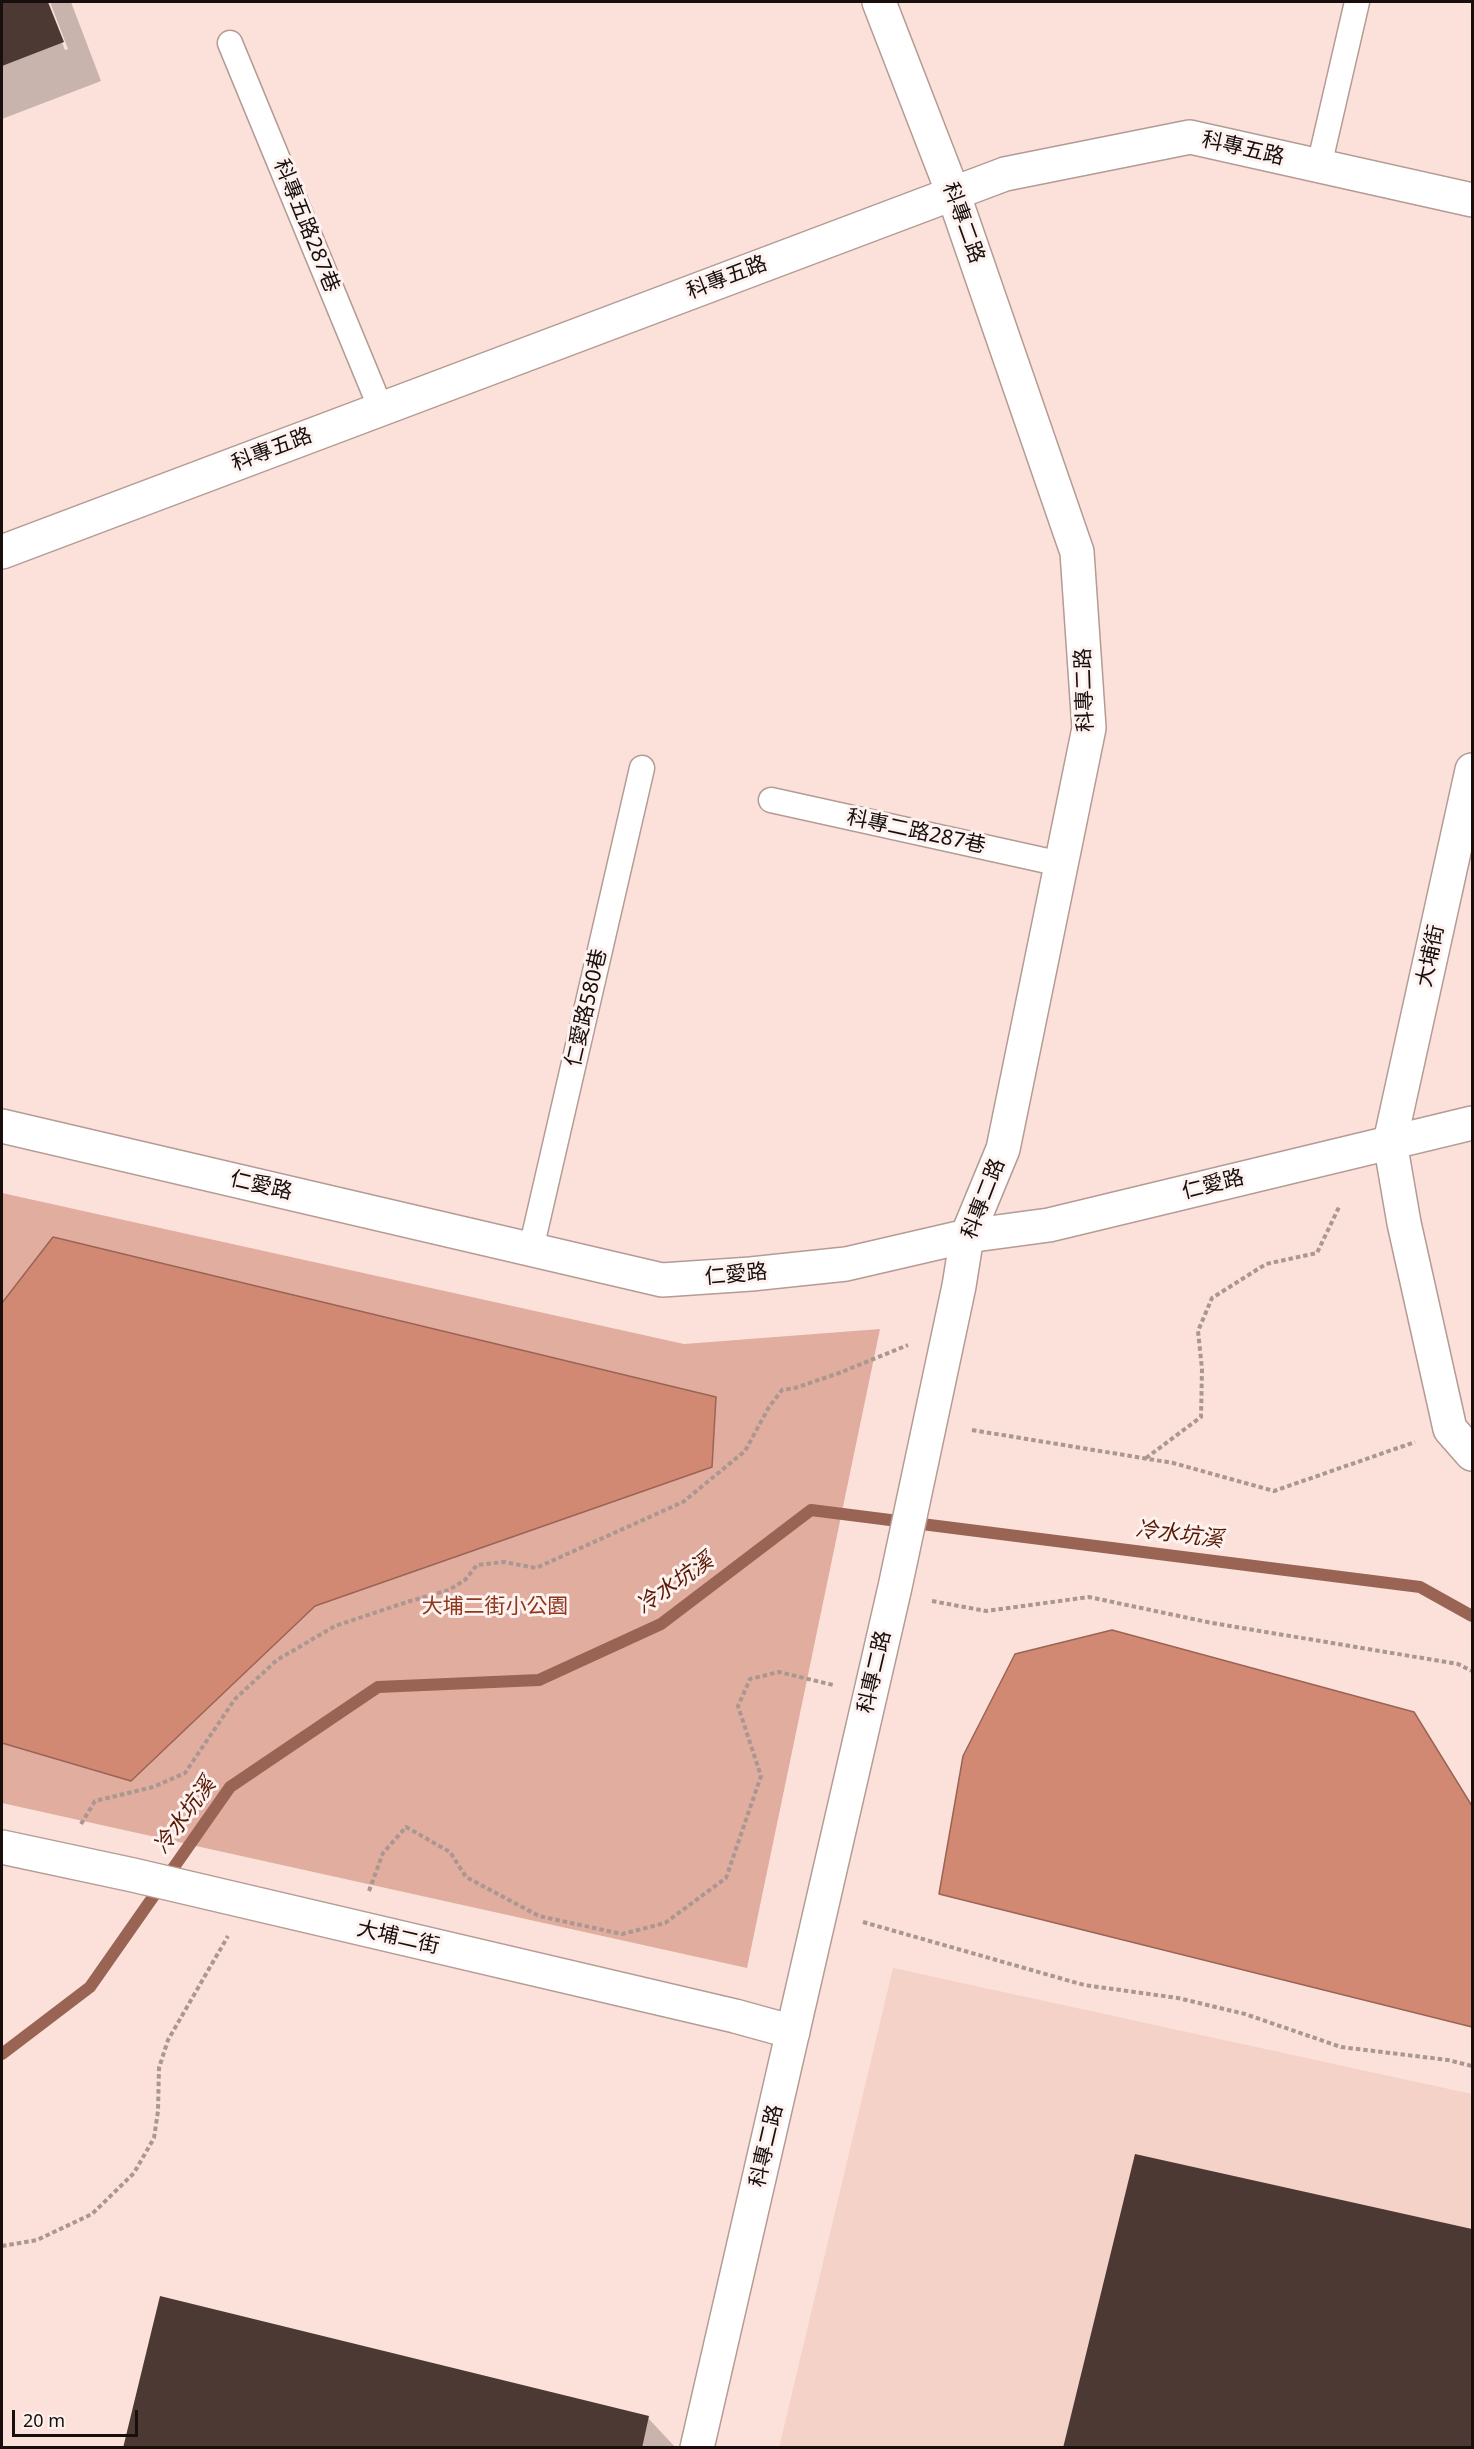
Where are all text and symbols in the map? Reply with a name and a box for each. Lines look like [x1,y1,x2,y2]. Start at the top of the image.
street label: 科專五路 [1199,127,1287,171]
street label: 科專五路287巷 [268,156,344,296]
street label: 科專二路 [937,179,989,267]
street label: 科專五路 [683,251,771,305]
street label: 科專五路 [228,423,316,477]
street label: 科專二路 [1071,648,1099,732]
street label: 科專二路287巷 [844,805,988,859]
street label: 大埔街 [1412,923,1450,989]
street label: 仁愛路580巷 [561,947,613,1069]
street label: 科專二路 [957,1155,1011,1243]
street label: 仁愛路 [1179,1165,1247,1205]
street label: 仁愛路 [227,1167,295,1205]
street label: 仁愛路 [704,1260,768,1290]
water label: 冷水坑溪 [1134,1517,1224,1553]
water label: 冷水坑溪 [631,1548,719,1620]
park label: 大埔二街小公園 [422,1594,568,1620]
street label: 科專二路 [853,1628,897,1716]
water label: 冷水坑溪 [148,1773,222,1859]
street label: 大埔二街 [354,1916,442,1960]
street label: 科專二路 [745,2102,789,2190]
scale bar [15,2398,141,2436]
text: 20 m [23,2408,65,2432]

